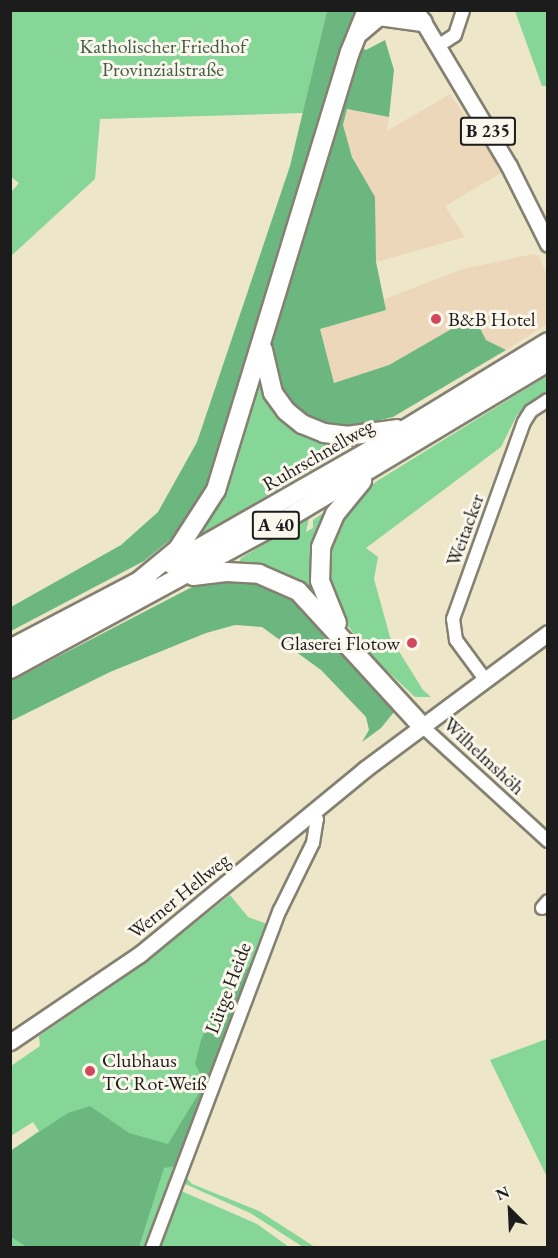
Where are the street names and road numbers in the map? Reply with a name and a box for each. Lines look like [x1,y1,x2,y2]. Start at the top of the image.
road number: B 235 [460,116,516,146]
street label: Ruhrschnellweg [258,414,378,496]
street label: Weitacker [441,491,489,569]
road number: A 40 [250,510,302,540]
street label: Wilhelmshöh [438,712,530,800]
street label: Werner Hellweg [124,848,234,944]
street label: Lütge Heide [200,939,256,1037]

